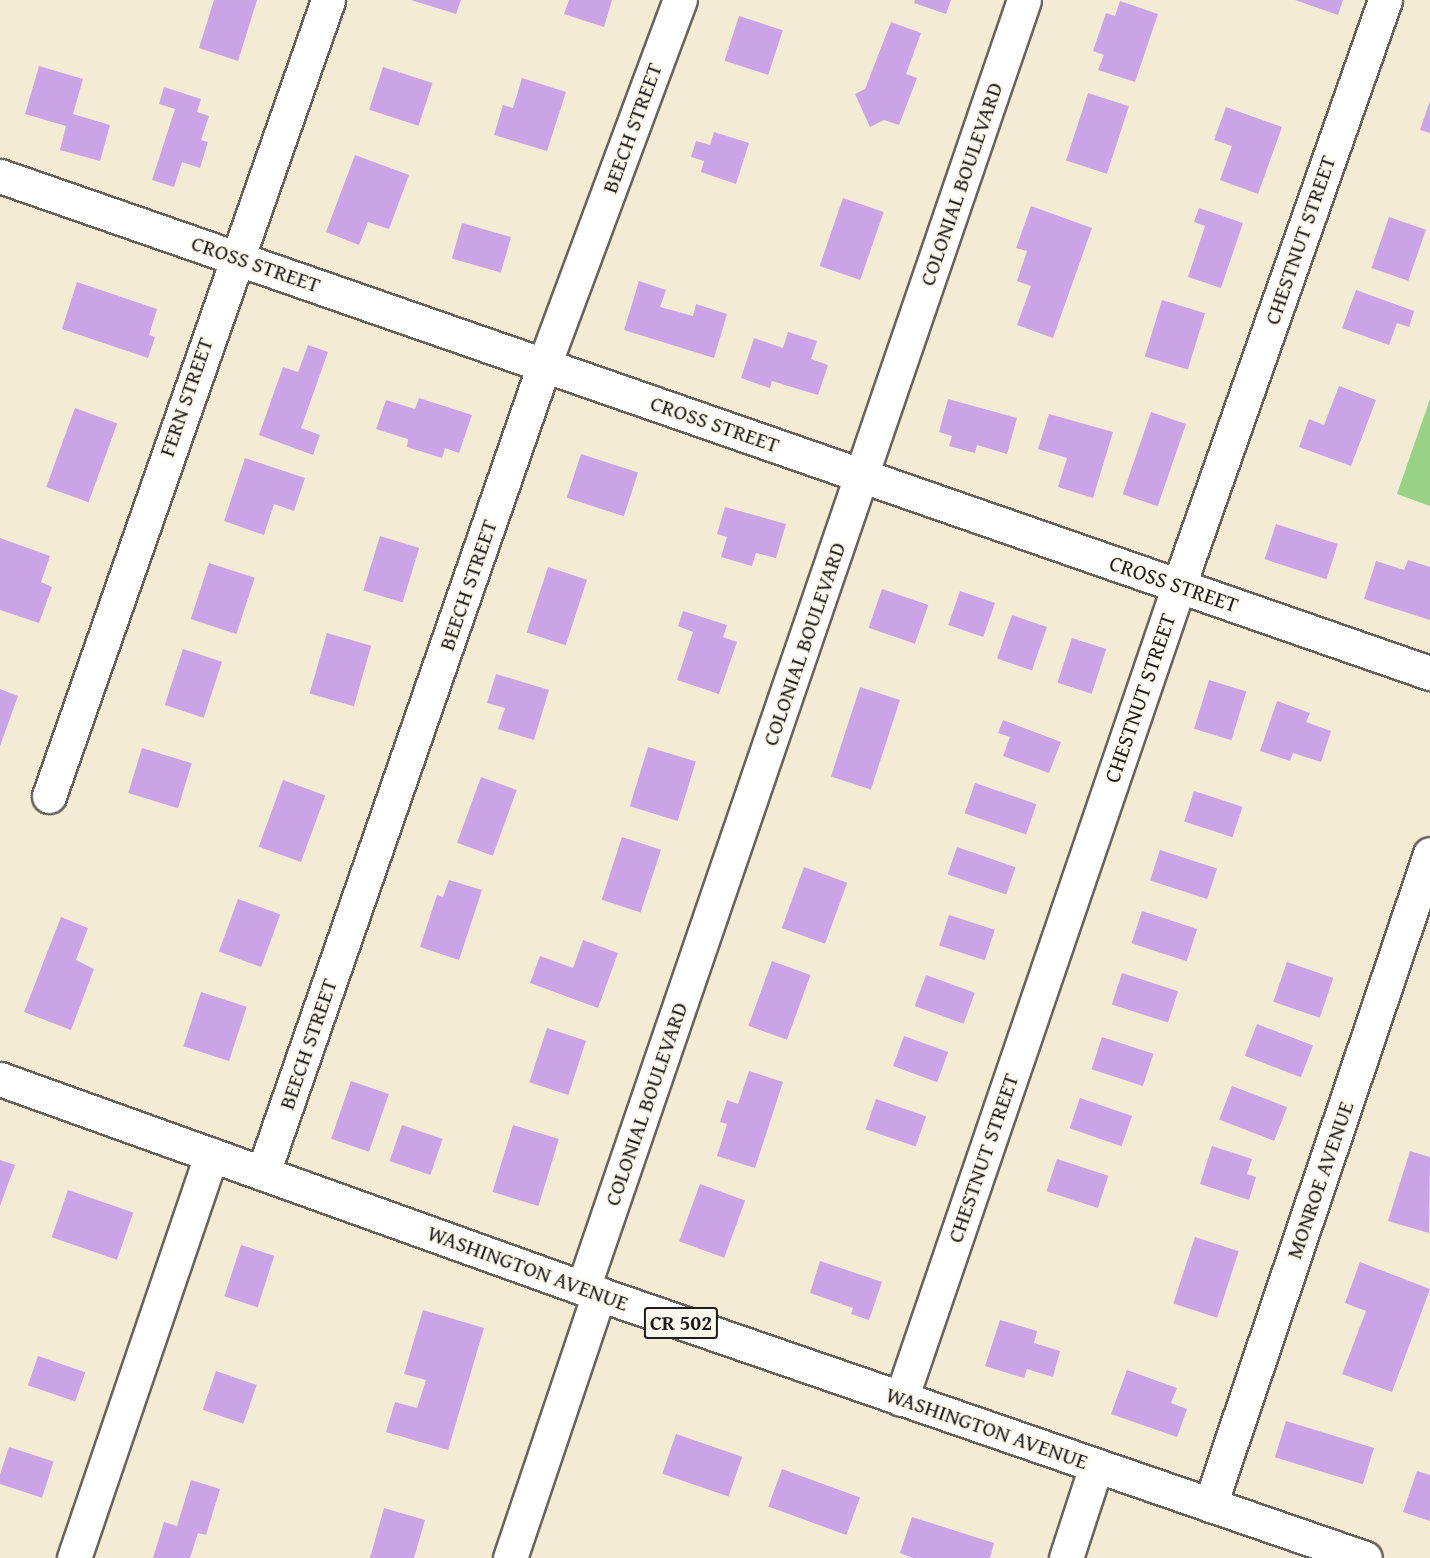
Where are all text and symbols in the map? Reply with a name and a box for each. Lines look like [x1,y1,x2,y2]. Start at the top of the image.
street label: BEECH STREET [596,59,668,197]
street label: COLONIAL BOULEVARD [914,79,1008,289]
street label: CHESTNUT STREET [1259,152,1341,328]
street label: CROSS STREET [188,230,324,298]
street label: FERN STREET [153,334,219,460]
street label: CROSS STREET [647,390,783,458]
street label: BEECH STREET [433,516,503,654]
street label: COLONIAL BOULEVARD [757,539,851,749]
street label: CROSS STREET [1106,550,1242,618]
street label: CHESTNUT STREET [1099,610,1181,786]
street label: BEECH STREET [273,975,343,1113]
street label: COLONIAL BOULEVARD [599,999,693,1209]
street label: CHESTNUT STREET [942,1070,1024,1246]
street label: MONROE AVENUE [1281,1098,1359,1262]
street label: WASHINGTON AVENUE [424,1219,632,1317]
road number: CR 502 [644,1305,718,1341]
street label: WASHINGTON AVENUE [883,1381,1091,1475]

